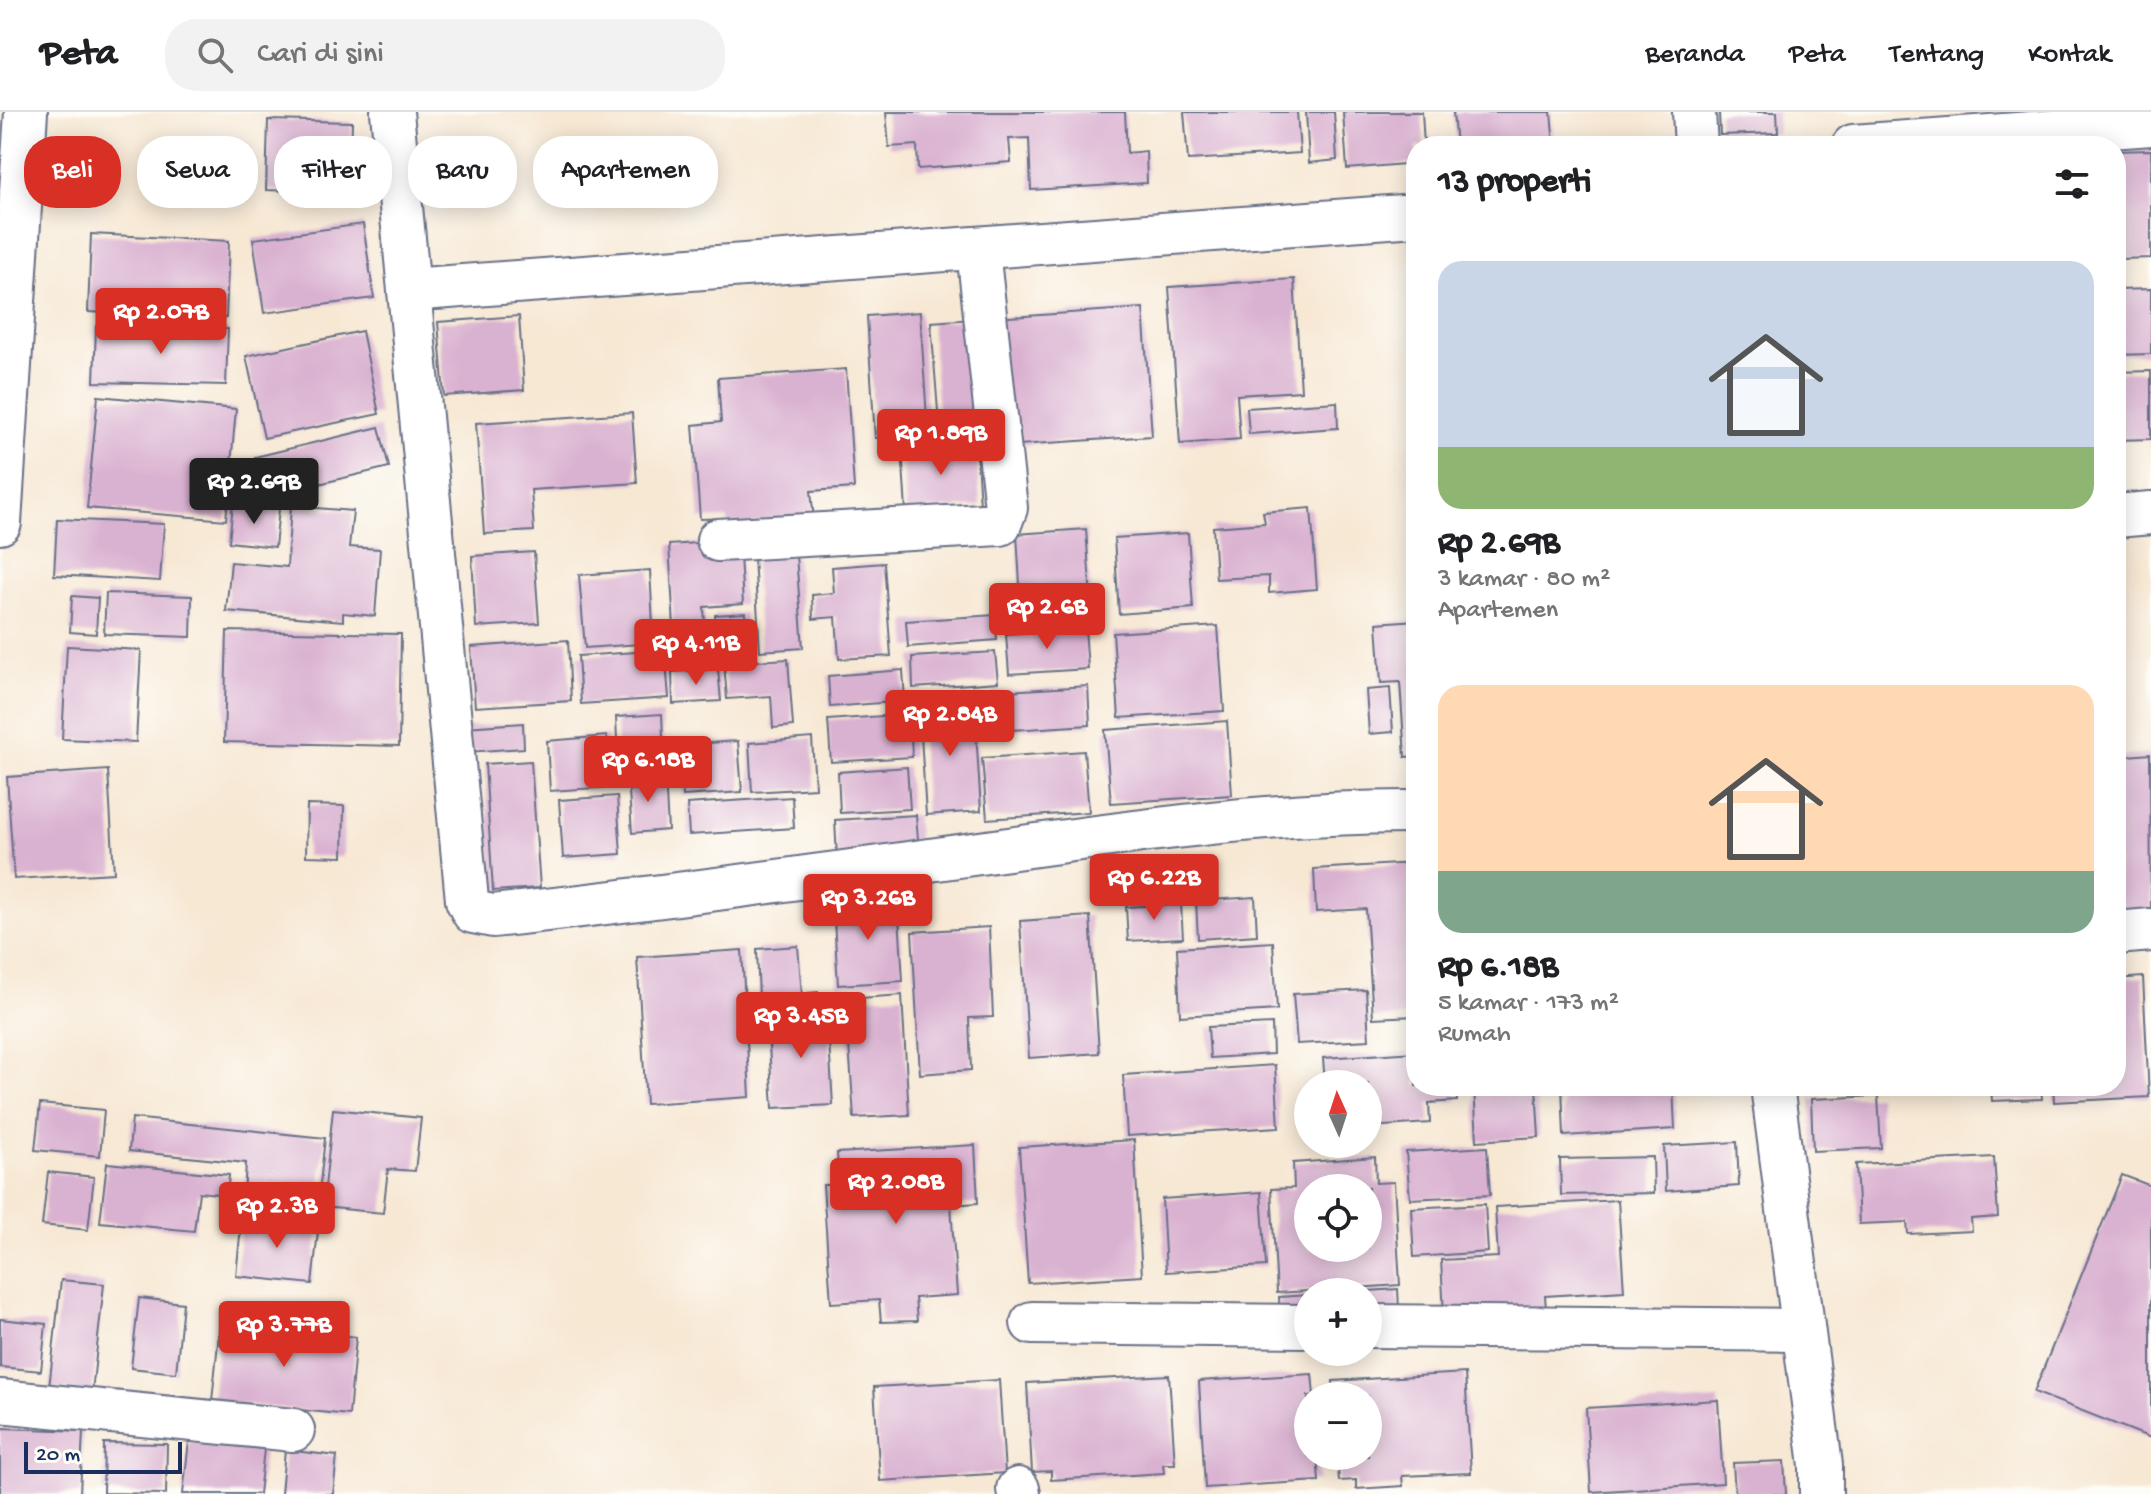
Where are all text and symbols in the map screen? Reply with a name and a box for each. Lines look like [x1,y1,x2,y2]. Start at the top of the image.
search box [165,19,725,91]
text: Peta [40,33,117,77]
icon: search [193,33,237,77]
text: Cari di sini [257,38,384,73]
text: Beranda [1645,39,1745,72]
text: Peta [1789,39,1846,72]
text: Tentang [1890,39,1984,72]
text: Kontak [2028,39,2111,72]
chip: Beli [24,136,121,208]
chip: Sewa [137,136,258,208]
chip: Filter [274,136,392,208]
chip: Baru [408,136,517,208]
chip: Apartemen [533,136,718,208]
icon: filters [2050,162,2094,206]
text: 13 properti [1438,164,1591,204]
pin: Rp 2.07B [78,288,244,356]
text: Rp 2.07B [113,298,209,329]
icon: home [1694,313,1838,457]
pin: Rp 1.89B [858,409,1024,477]
text: Rp 1.89B [895,419,987,450]
pin: Rp 2.69B [171,458,337,526]
text: Rp 2.69B [208,468,300,499]
text: Rp 2.69B [1438,525,1560,565]
text: 3 kamar · 80 m² [1438,565,1610,596]
pin: Rp 2.6B [973,583,1121,651]
text: Rp 2.6B [1007,593,1087,624]
text: Apartemen [1438,596,1558,627]
pin: Rp 4.11B [613,619,779,687]
text: Rp 4.11B [652,629,740,660]
pin: Rp 2.84B [867,690,1033,758]
text: Rp 2.84B [903,700,997,731]
pin: Rp 6.18B [565,736,731,804]
icon: home [1694,737,1838,881]
text: Rp 6.18B [602,746,694,777]
pin: Rp 6.22B [1071,854,1237,922]
text: Rp 6.22B [1108,864,1200,895]
pin: Rp 3.26B [785,874,951,942]
text: Rp 3.26B [821,884,915,915]
text: Rp 6.18B [1438,949,1558,989]
text: 5 kamar · 173 m² [1438,989,1619,1020]
pin: Rp 3.45B [718,992,884,1060]
text: Rp 3.45B [754,1002,848,1033]
text: Rumah [1438,1020,1511,1051]
north arrow [1294,1070,1382,1158]
map controls [1294,1070,1382,1470]
pin: Rp 2.08B [813,1158,979,1226]
text: Rp 2.08B [848,1168,944,1199]
button: locate [1294,1174,1382,1262]
pin: Rp 2.3B [203,1182,351,1250]
text: Rp 2.3B [237,1192,317,1223]
button: + [1294,1278,1382,1366]
pin: Rp 3.77B [201,1301,367,1369]
text: Rp 3.77B [237,1311,331,1342]
button: − [1294,1382,1382,1470]
scale bar [24,1438,182,1474]
text: 20 m [36,1443,80,1469]

